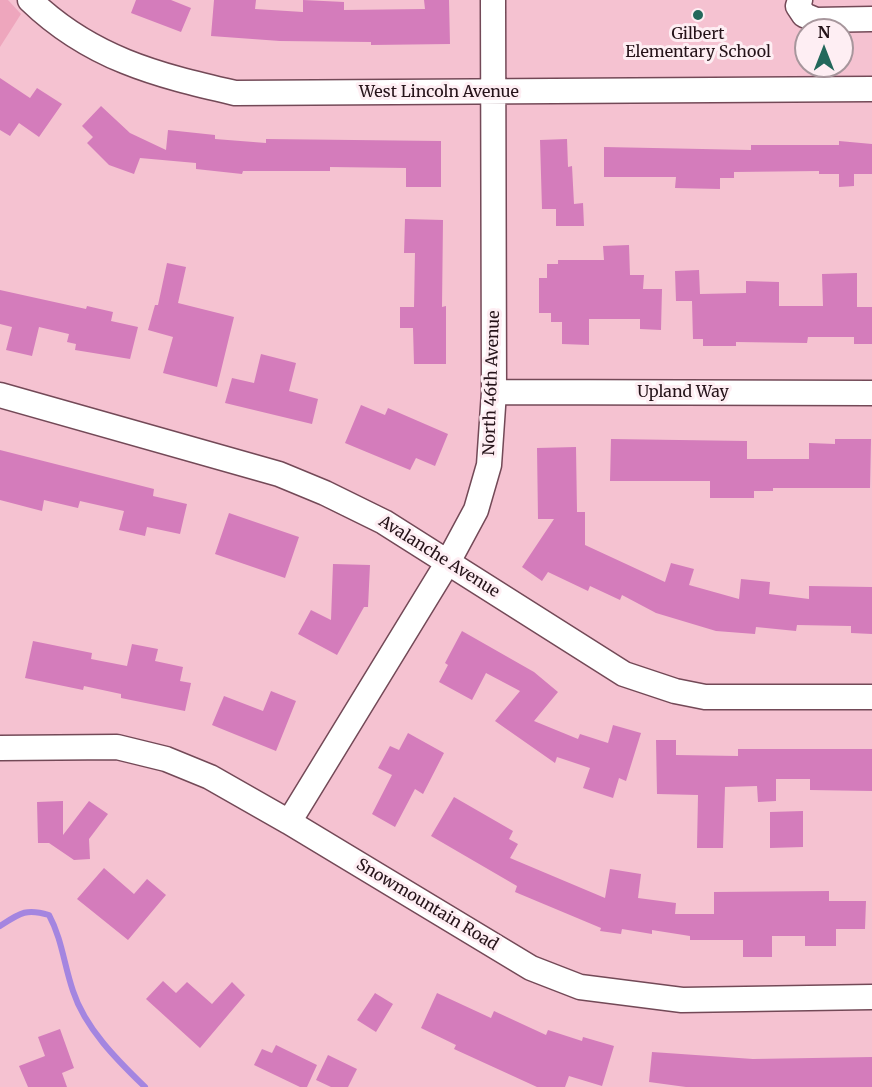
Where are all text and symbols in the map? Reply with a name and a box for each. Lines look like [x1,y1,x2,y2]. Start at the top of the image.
marker: Gilbert Elementary School [691,8,705,22]
north arrow [794,18,854,78]
text: N [818,22,830,42]
place label: Gilbert Elementary School [625,24,771,62]
street label: West Lincoln Avenue [359,82,519,102]
street label: North 46th Avenue [480,310,504,456]
street label: Upland Way [637,382,729,402]
street label: Avalanche Avenue [375,512,503,602]
street label: Snowmountain Road [353,855,501,955]

